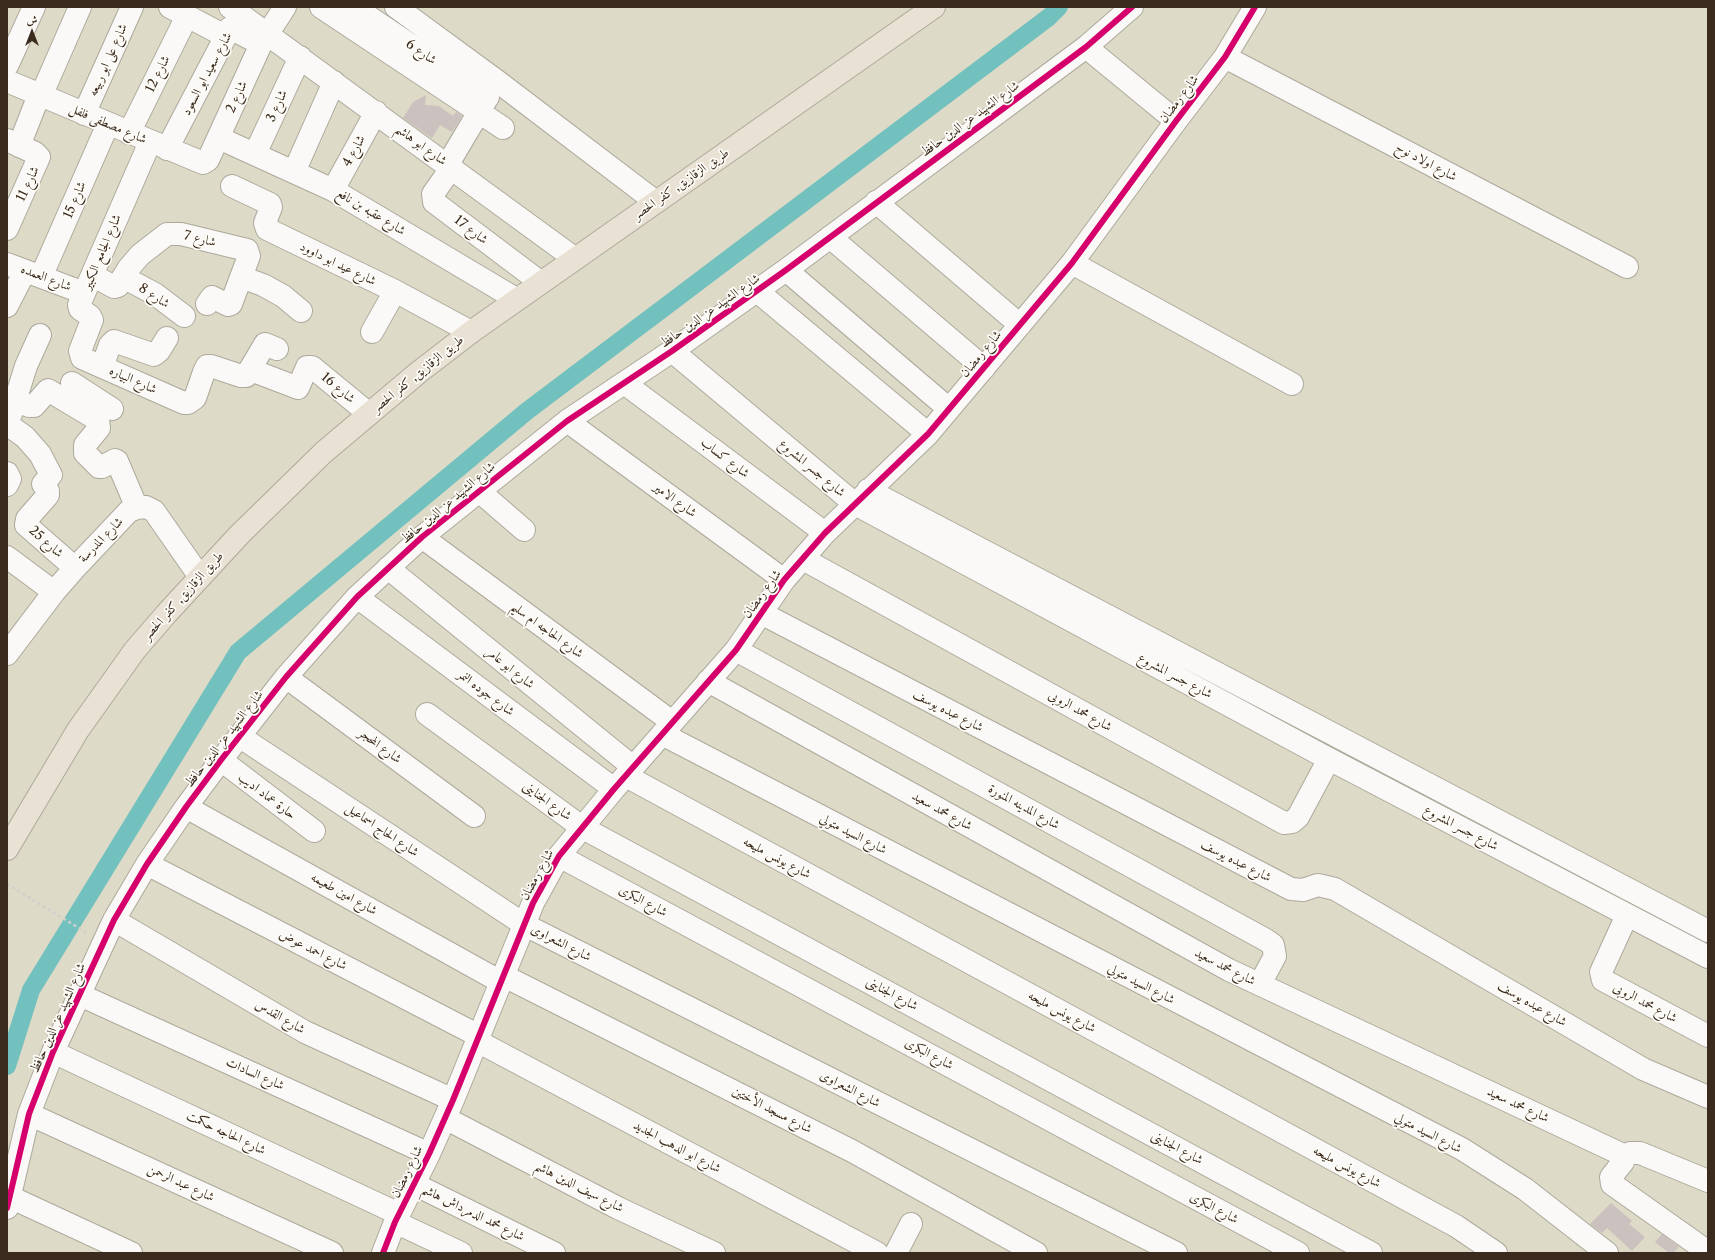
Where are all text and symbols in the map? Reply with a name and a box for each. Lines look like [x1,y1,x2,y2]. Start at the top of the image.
north arrow [12,12,52,52]
text: ش [27,13,37,27]
street label: شارع على ابو ربيعه [85,21,131,99]
street label: شارع سعيد ابو السعود [179,30,235,118]
street label: شارع 6 [403,36,439,68]
street label: شارع 12 [142,53,174,95]
street label: شارع رمضان [1156,72,1202,126]
street label: شارع الشهيد عز الدين حافظ [917,78,1023,160]
street label: شارع 2 [223,79,251,115]
street label: شارع 3 [263,88,291,124]
street label: شارع مصطفى فلفل [67,101,149,147]
street label: شارع ابو هاشم [392,121,450,169]
street label: شارع 4 [339,133,369,169]
street label: شارع اولاد نوح [1393,139,1459,185]
street label: طريق الزقازيق, كفر الحصر [630,145,732,223]
street label: شارع 11 [13,164,43,204]
street label: شارع 15 [60,179,90,221]
street label: شارع عقبه بن نافع [334,185,408,239]
street label: شارع الجامع الكبير [79,212,125,292]
street label: شارع 17 [451,212,491,248]
street label: شارع 7 [182,228,218,250]
street label: شارع عيد ابو داوود [297,239,379,289]
street label: شارع العمده [19,261,73,295]
street label: شارع الشهيد عز الدين حافظ [657,271,763,351]
street label: شارع 8 [136,280,172,312]
street label: شارع رمضان [957,328,1005,380]
street label: طريق الزقازيق, كفر الحصر [369,332,467,416]
street label: شارع البياره [107,363,159,397]
street label: شارع 16 [318,369,358,407]
street label: شارع كساب [698,435,752,481]
street label: شارع جسر المشروع [776,436,848,500]
street label: شارع الشهيد عز الدين حافظ [398,459,498,547]
street label: شارع الامير [650,479,700,521]
street label: شارع المدرسة [76,514,126,566]
street label: شارع 25 [26,523,66,561]
street label: طريق الزقازيق, كفر الحصر [139,549,227,643]
street label: شارع رمضان [739,567,785,621]
street label: شارع الحاجه ام سليم [508,599,586,661]
street label: شارع ابو عامر [483,644,537,692]
street label: شارع جسر المشروع [1135,650,1215,702]
street label: شارع جوده النمر [455,667,517,719]
street label: شارع الشهيد عز الدين حافظ [181,687,267,791]
street label: شارع عبده يوسف [910,687,986,735]
street label: شارع محمد الروبى [1045,687,1115,735]
street label: شارع المحجر [355,725,405,767]
street label: حارة عماد اديب [235,769,299,823]
street label: شارع الجناينى [520,778,574,824]
street label: شارع المدينه المنورة [986,781,1062,833]
street label: شارع محمد سعيد [909,788,975,834]
street label: شارع الحاج اسماعيل [343,800,421,860]
street label: شارع جسر المشروع [1421,802,1501,854]
street label: شارع السيد متولي [817,810,889,858]
street label: شارع يونس مليحه [740,834,814,882]
street label: شارع عبده يوسف [1198,837,1274,885]
street label: شارع رمضان [517,847,557,903]
street label: شارع امين طعيمه [308,869,380,919]
street label: شارع البكرى [616,882,670,920]
street label: شارع الشعراوى [528,921,594,965]
street label: شارع احمد عوض [276,926,350,974]
street label: شارع محمد سعيد [1192,945,1258,989]
street label: شارع السيد متولي [1105,960,1177,1008]
street label: شارع الشهيد عز الدين حافظ [27,961,89,1075]
street label: شارع الجناينى [863,974,921,1014]
street label: شارع عبده يوسف [1495,978,1569,1030]
street label: شارع محمد الروبى [1610,980,1680,1026]
street label: شارع يونس مليحه [1025,988,1099,1036]
street label: شارع القدس [252,996,308,1038]
street label: شارع البكرى [902,1035,956,1073]
street label: شارع السادات [223,1054,287,1094]
street label: شارع الشعراوى [817,1067,883,1111]
street label: شارع مسجد الأختين [729,1083,815,1137]
street label: شارع محمد سعيد [1485,1084,1551,1126]
street label: شارع الحاجه حكمت [184,1108,268,1158]
street label: شارع السيد متولي [1392,1109,1464,1157]
street label: شارع ابو الدهب الجديد [631,1117,723,1177]
street label: شارع الجناينى [1148,1128,1206,1168]
street label: شارع رمضان [388,1143,426,1201]
street label: شارع يونس مليحه [1310,1143,1384,1191]
street label: شارع سيف الدين هاشم [532,1158,626,1216]
street label: شارع عبد الرحمن [145,1161,217,1205]
street label: شارع محمد الدمرداش هاشم [419,1181,527,1245]
street label: شارع البكرى [1187,1189,1241,1227]

